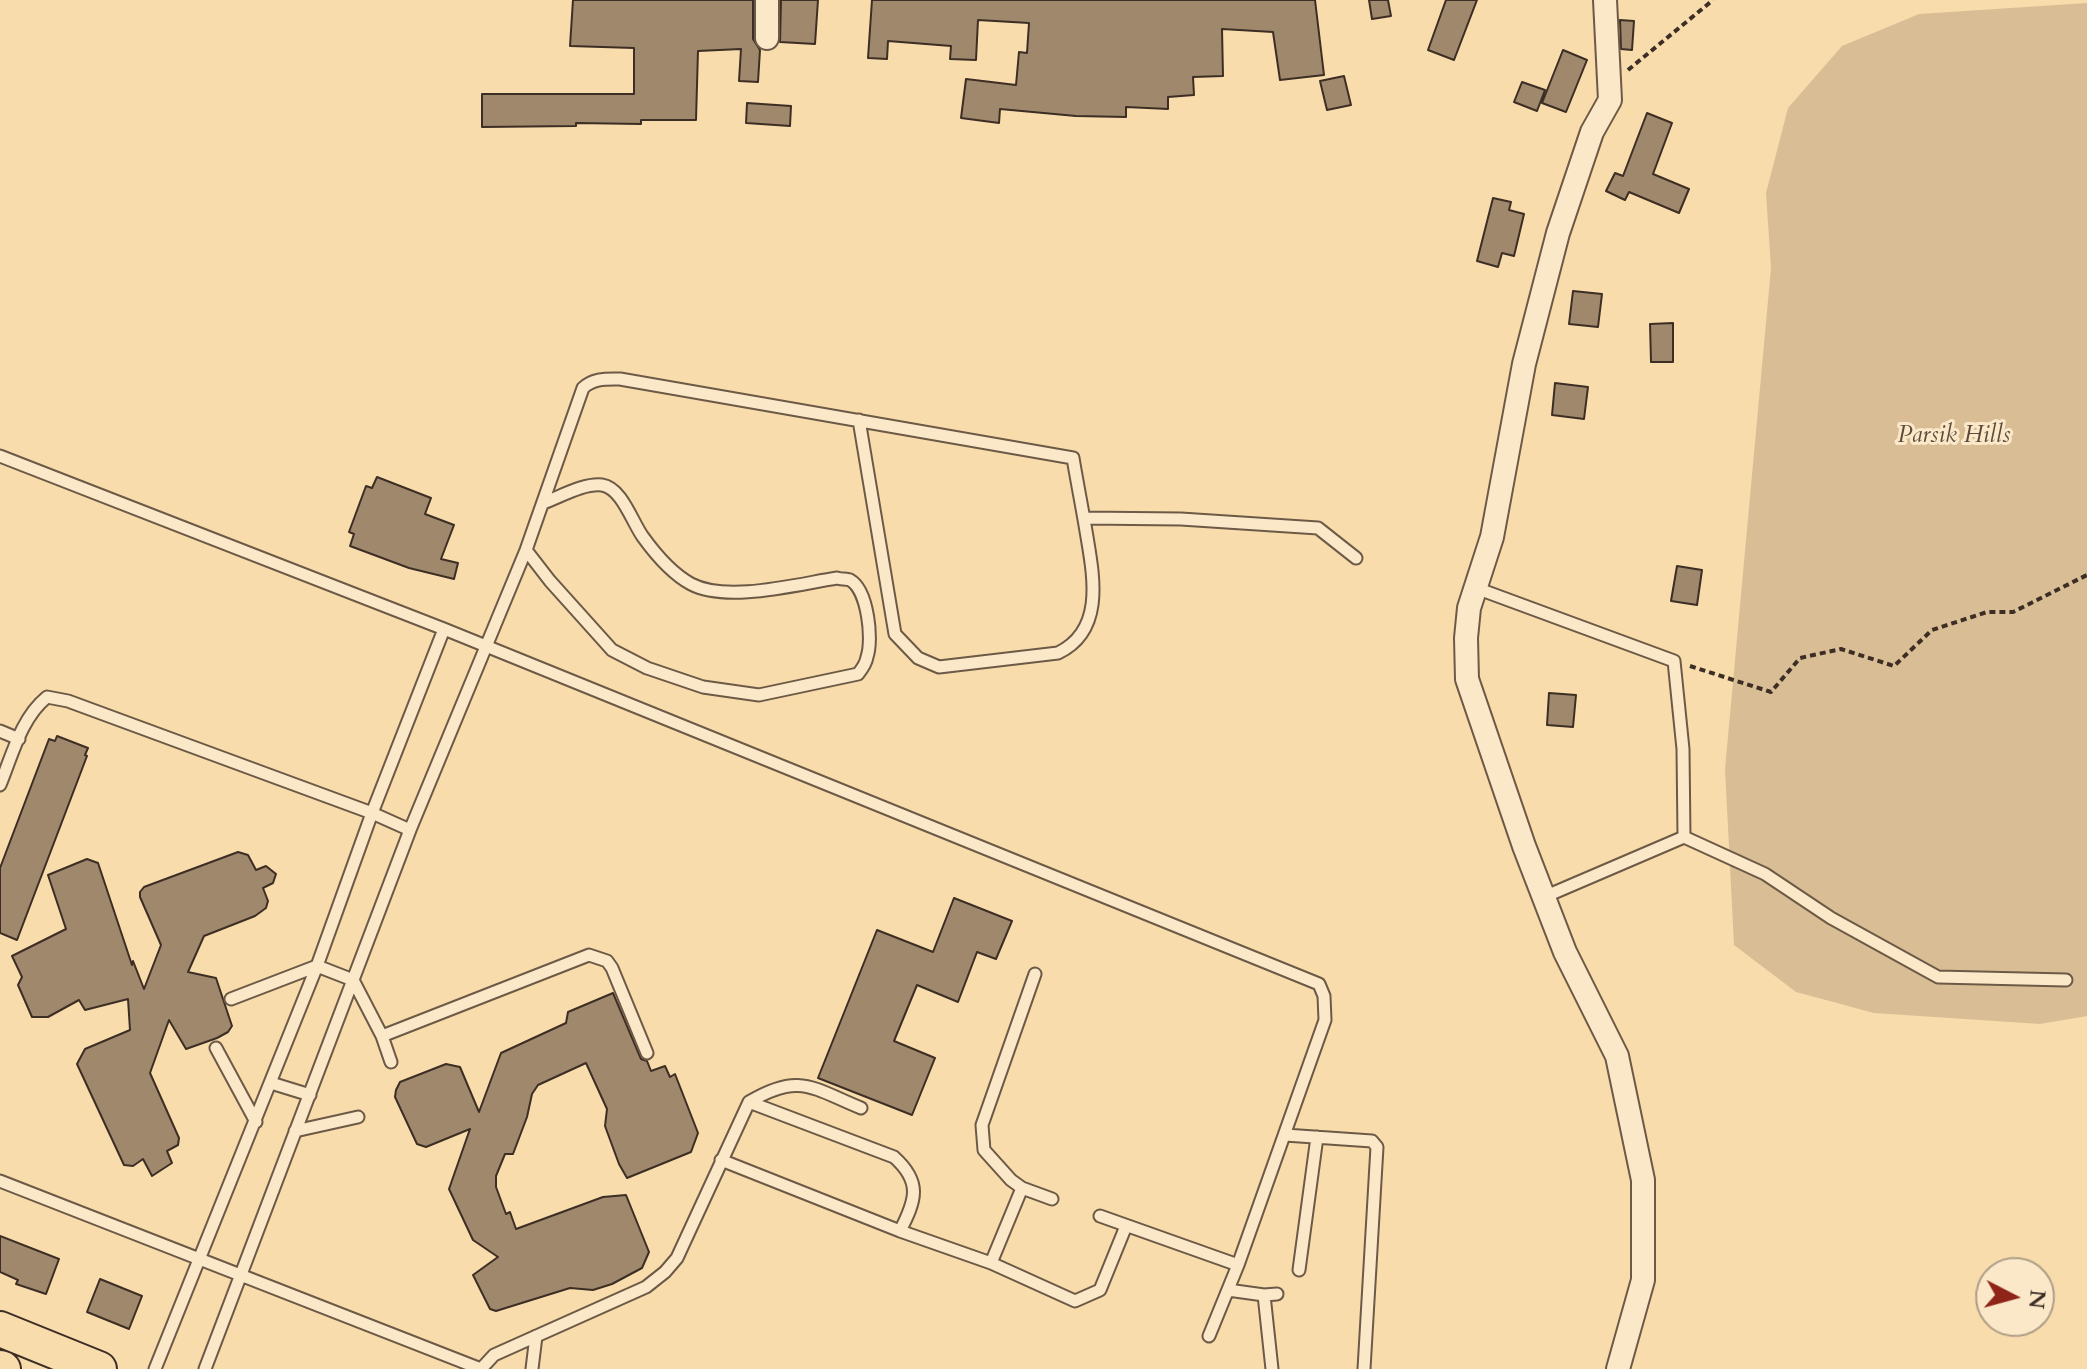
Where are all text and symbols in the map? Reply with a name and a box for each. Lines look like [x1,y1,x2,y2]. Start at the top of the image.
park label: Parsik Hills [1898,422,2010,450]
north arrow [1975,1257,2055,1337]
text: N [2021,1288,2053,1310]

